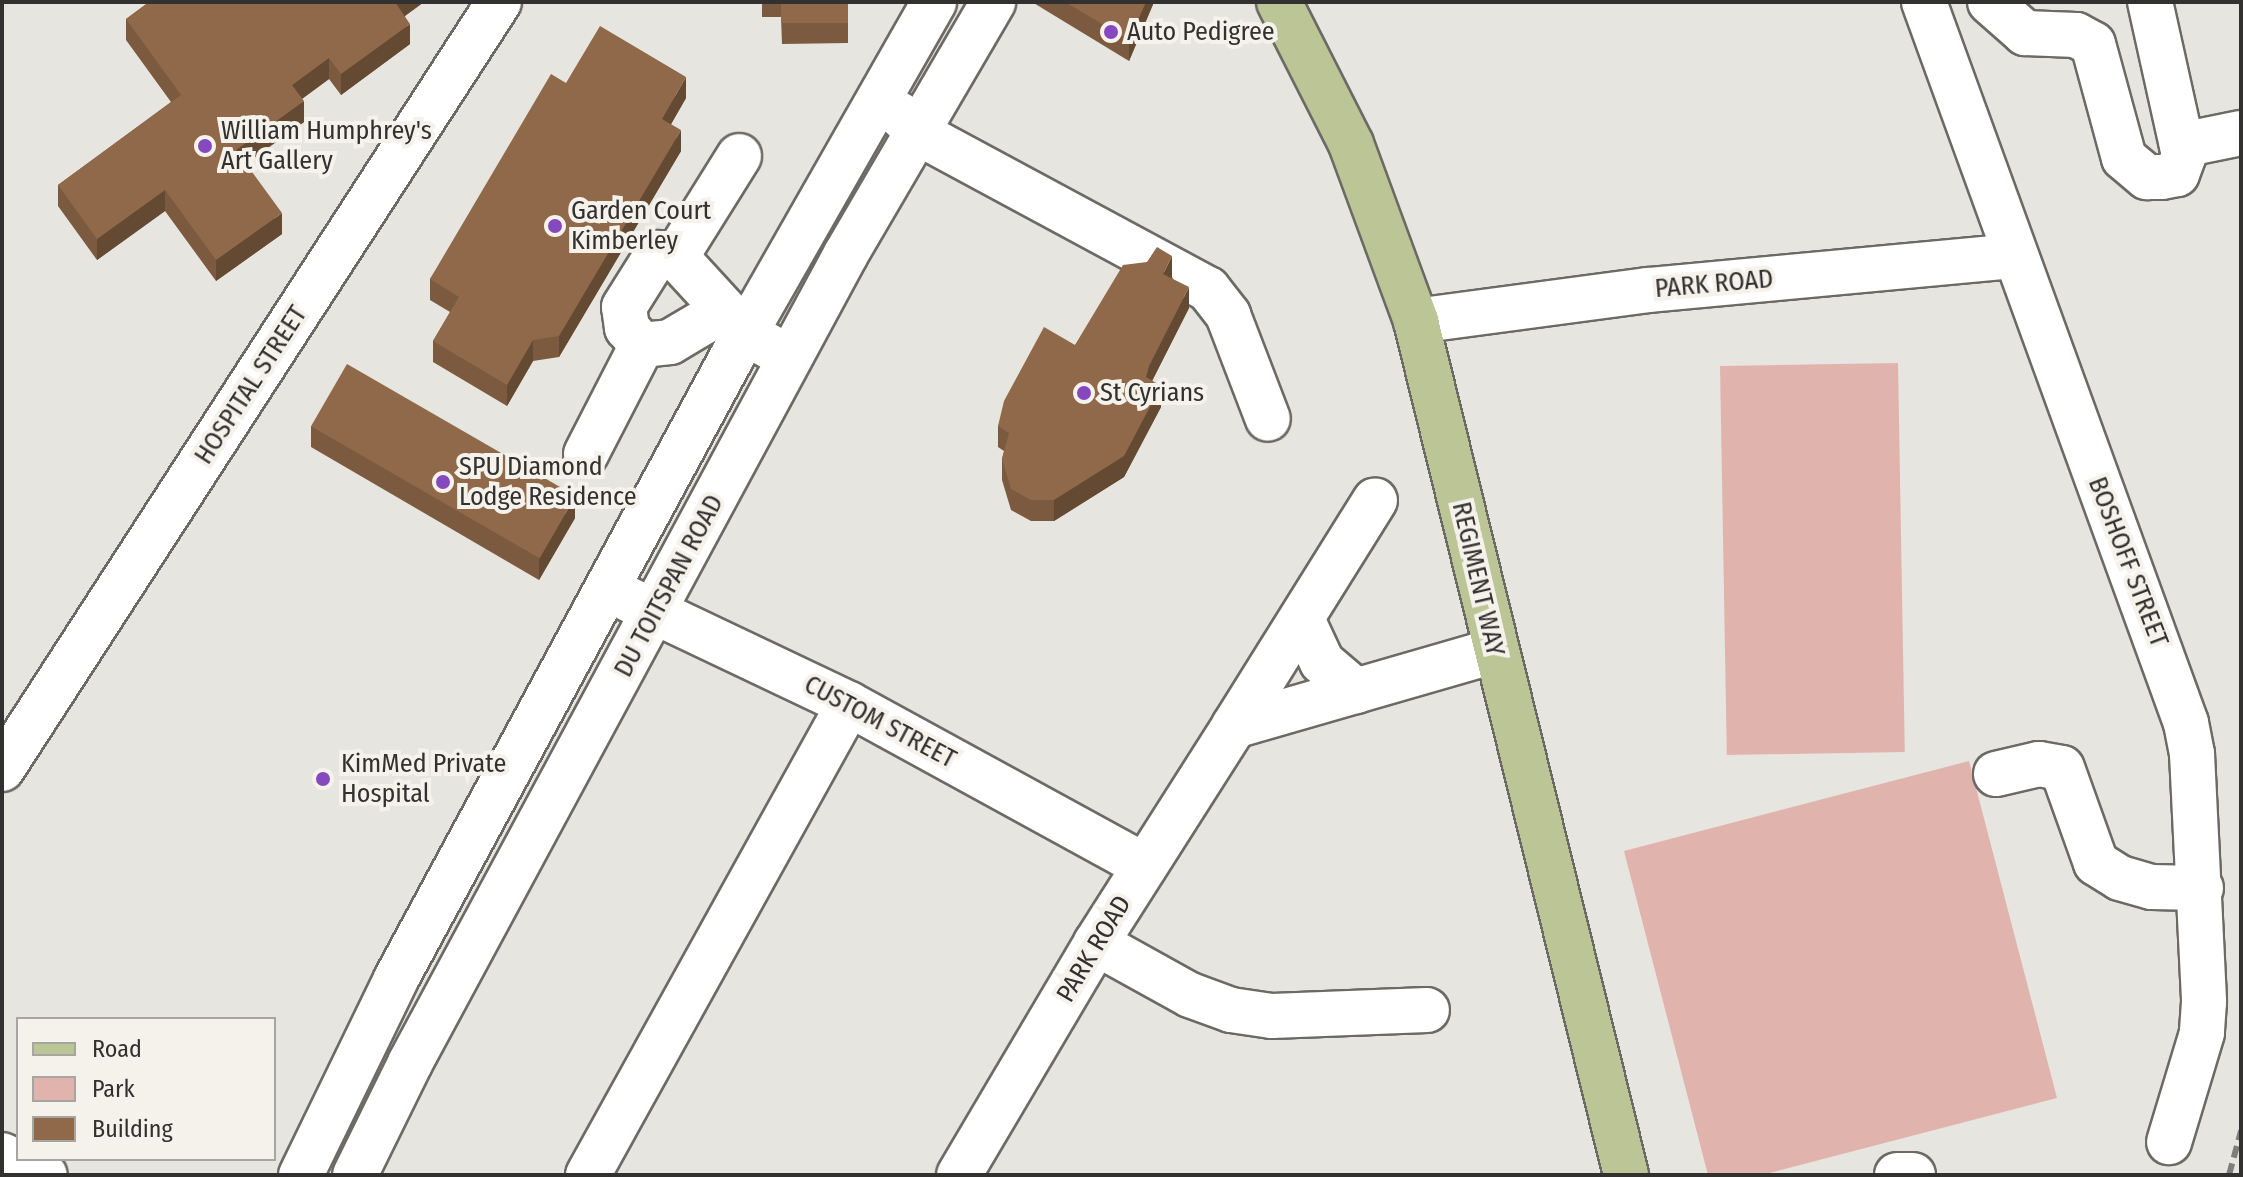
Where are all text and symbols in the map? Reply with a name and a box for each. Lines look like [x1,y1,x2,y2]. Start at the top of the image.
place label: Auto Pedigree [1127,16,1275,48]
marker: Auto Pedigree [1102,23,1120,41]
place label: William Humphrey's Art Gallery [221,115,432,176]
marker: William Humphrey's Art Gallery [196,137,214,155]
place label: Garden Court Kimberley [571,195,711,256]
marker: Garden Court Kimberley [546,217,564,235]
street label: PARK ROAD [1654,263,1774,305]
street label: HOSPITAL STREET [188,300,314,470]
place label: St Cyrians [1100,377,1204,409]
marker: St Cyrians [1075,384,1093,402]
place label: SPU Diamond Lodge Residence [459,451,637,512]
marker: SPU Diamond Lodge Residence [434,473,452,491]
street label: BOSHOFF STREET [2081,473,2175,651]
street label: DU TOITSPAN ROAD [608,490,730,682]
street label: REGIMENT WAY [1445,499,1511,659]
street label: CUSTOM STREET [799,669,961,775]
place label: KimMed Private Hospital [341,748,506,810]
marker: KimMed Private Hospital [312,768,334,790]
street label: PARK ROAD [1050,890,1138,1008]
legend [16,1017,276,1161]
text: Road [92,1035,142,1063]
text: Park [92,1075,135,1103]
text: Building [92,1115,173,1143]

